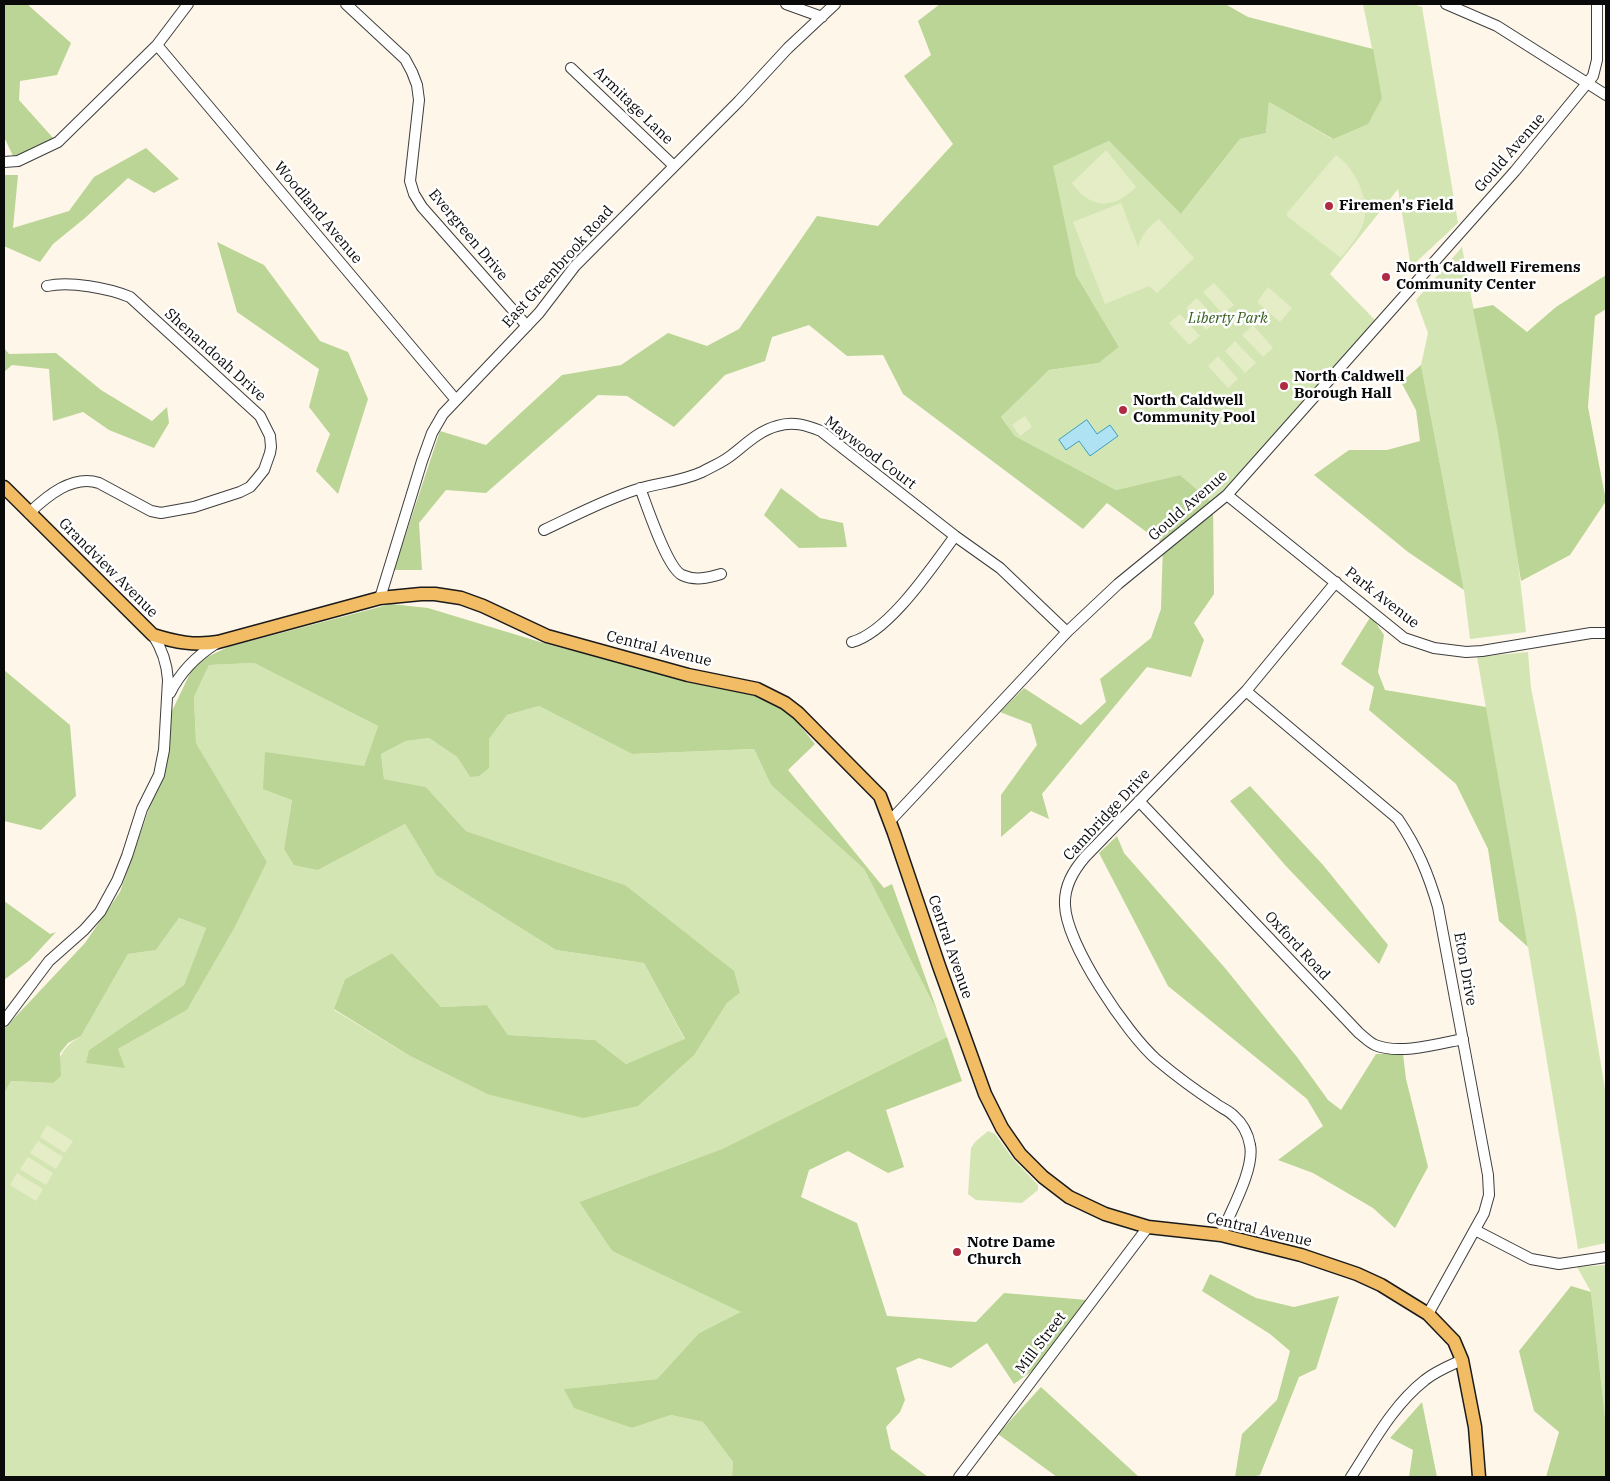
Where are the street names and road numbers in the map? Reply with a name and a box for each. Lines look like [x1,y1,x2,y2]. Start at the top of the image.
street label: Armitage Lane [589,64,677,148]
street label: Gould Avenue [1471,110,1549,196]
street label: Woodland Avenue [270,158,366,268]
street label: Evergreen Drive [425,186,511,284]
street label: East Greenbrook Road [499,202,617,332]
street label: Shenandoah Drive [161,305,269,405]
street label: Maywood Court [821,413,919,493]
street label: Gould Avenue [1145,467,1231,545]
street label: Grandview Avenue [55,515,161,621]
street label: Park Avenue [1341,564,1423,632]
street label: Central Avenue [604,627,714,671]
street label: Cambridge Drive [1060,765,1154,865]
street label: Central Avenue [924,893,976,1001]
street label: Oxford Road [1261,908,1333,984]
street label: Eton Drive [1450,931,1480,1007]
street label: Central Avenue [1204,1209,1314,1251]
street label: Mill Street [1012,1309,1070,1377]

